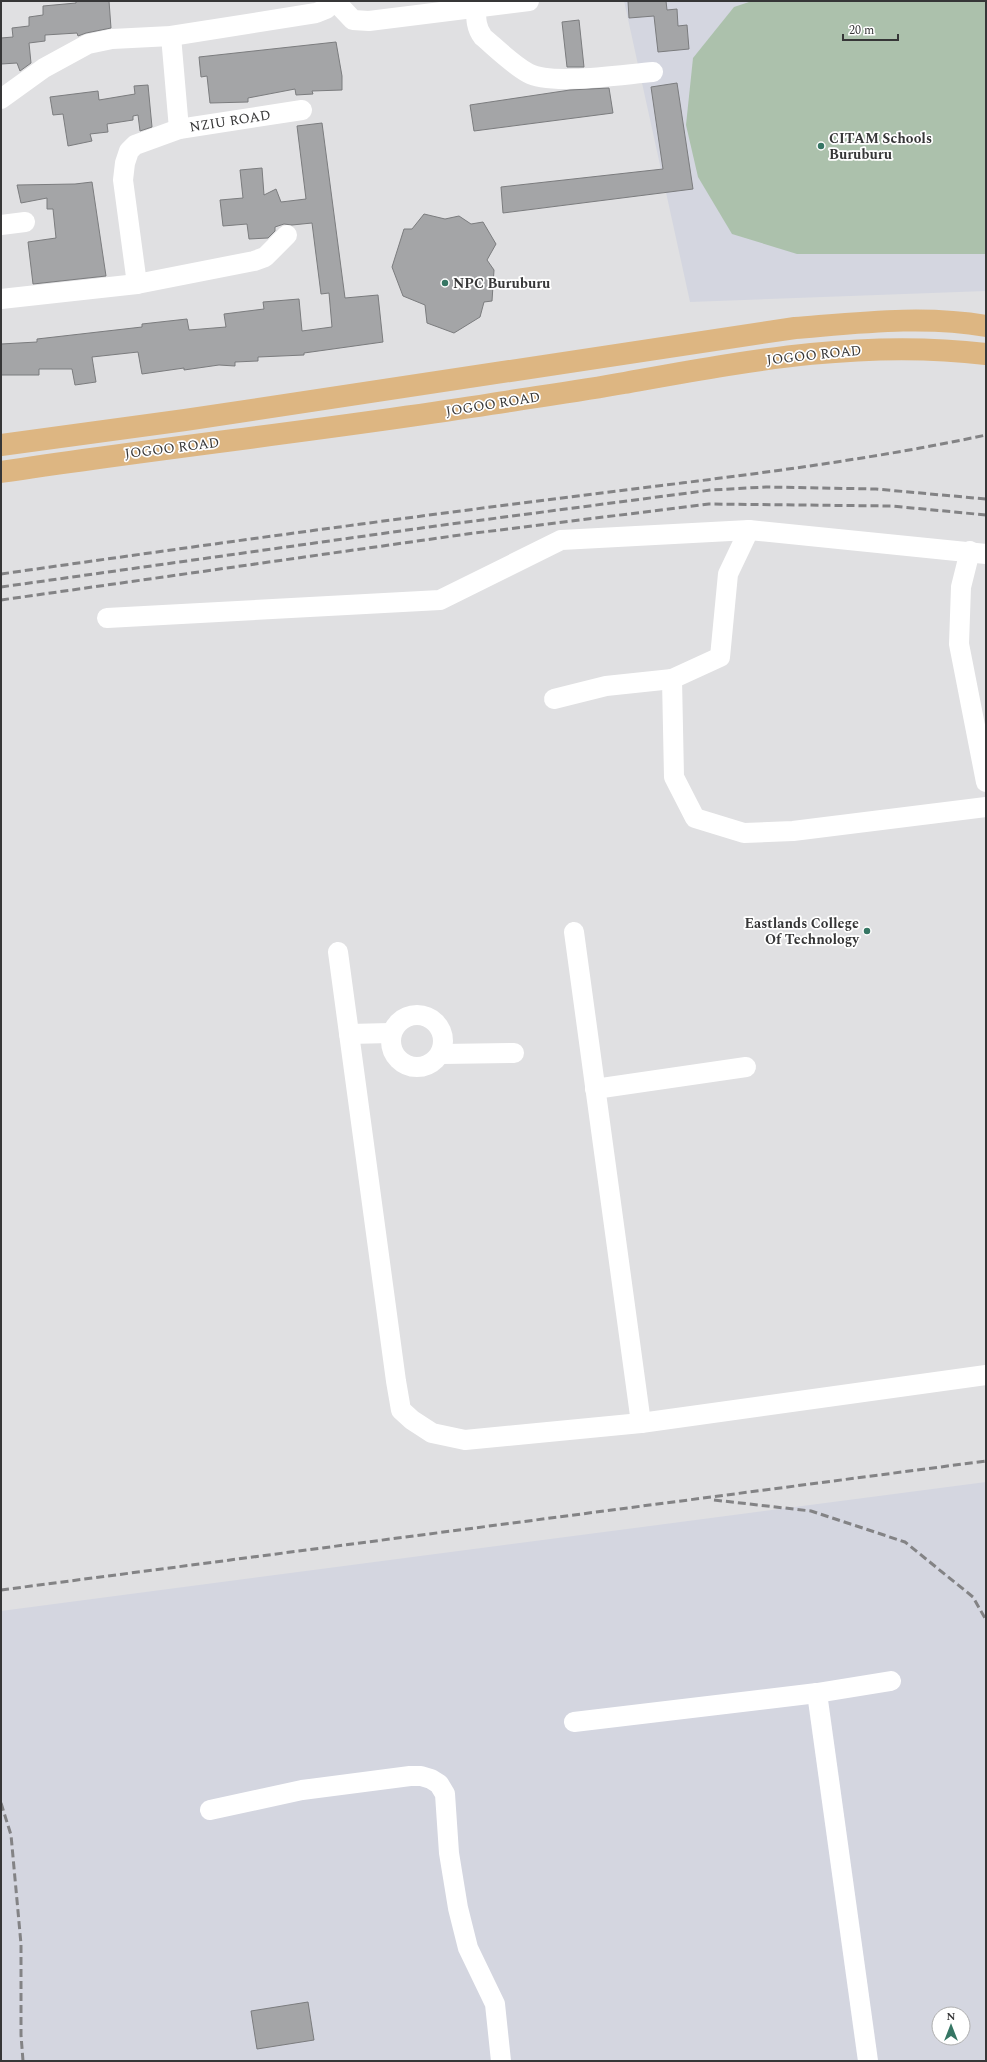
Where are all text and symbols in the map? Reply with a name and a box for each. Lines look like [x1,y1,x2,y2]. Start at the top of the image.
scale bar [843,16,898,42]
text: 20 m [849,21,874,40]
street label: NZIU ROAD [188,104,272,138]
place label: CITAM Schools Buruburu [829,128,932,165]
marker: CITAM Schools Buruburu [816,141,826,151]
place label: NPC Buruburu [453,273,551,294]
marker: NPC Buruburu [440,278,450,288]
street label: JOGOO ROAD [765,340,863,370]
street label: JOGOO ROAD [444,386,542,422]
street label: JOGOO ROAD [123,432,221,464]
place label: Eastlands College Of Technology [744,913,860,950]
marker: Eastlands College Of Technology [862,926,872,936]
north arrow [931,2006,971,2046]
text: N [947,2008,956,2025]

